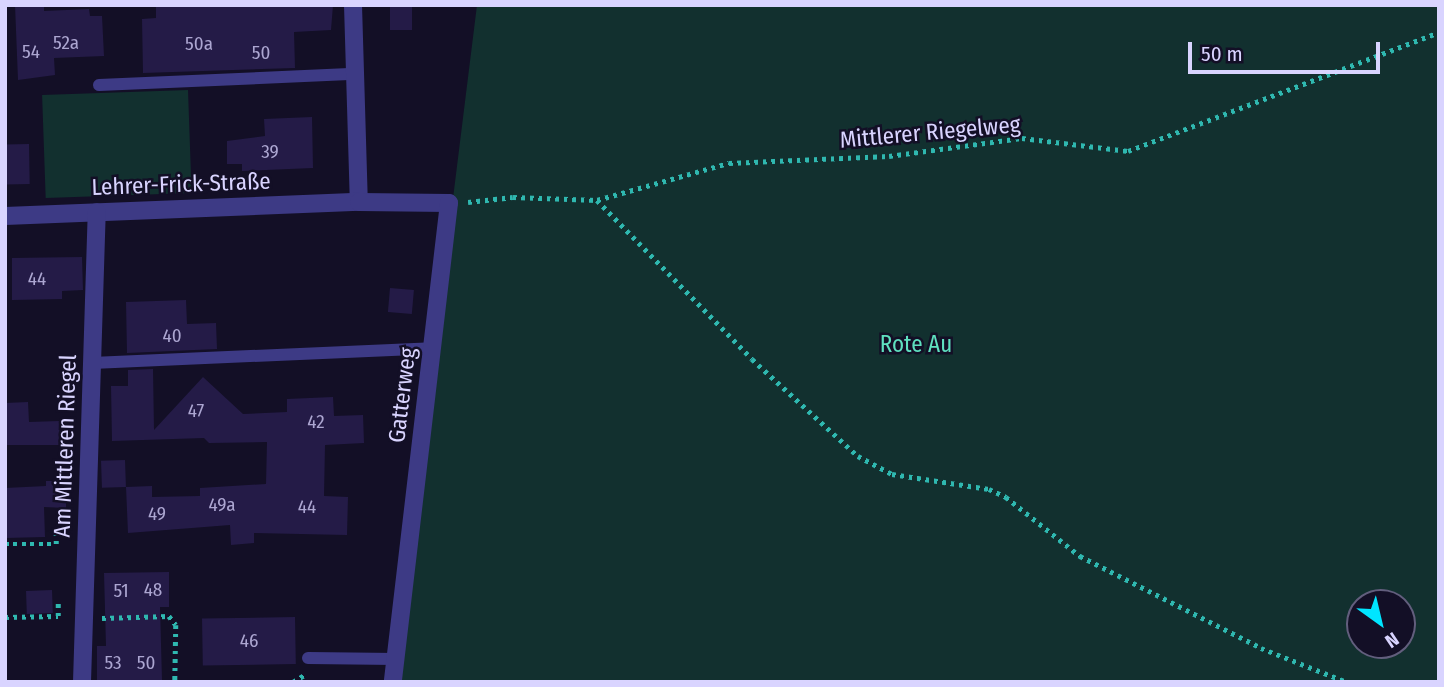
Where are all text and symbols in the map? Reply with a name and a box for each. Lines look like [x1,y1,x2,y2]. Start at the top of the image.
scale bar [1192,28,1384,72]
house number: 52a [53,32,79,54]
house number: 50a [185,33,213,55]
house number: 54 [22,41,40,63]
text: 50 m [1201,41,1243,67]
house number: 50 [252,42,270,64]
street label: Mittlerer Riegelweg [839,110,1021,154]
house number: 39 [261,141,279,163]
street label: Lehrer-Frick-Straße [91,167,271,201]
house number: 44 [28,268,46,290]
house number: 40 [162,325,182,347]
park label: Rote Au [880,330,952,358]
street label: Gatterweg [382,346,422,444]
street label: Am Mittleren Riegel [48,354,82,538]
house number: 47 [188,400,204,422]
house number: 42 [307,411,325,433]
house number: 49a [208,494,236,516]
house number: 44 [298,496,316,518]
house number: 49 [148,503,166,525]
house number: 48 [144,579,162,601]
house number: 51 [113,580,129,602]
north arrow [1346,589,1416,659]
text: N [1381,627,1403,653]
house number: 46 [240,630,258,652]
house number: 53 [104,652,122,674]
house number: 50 [137,652,155,674]

